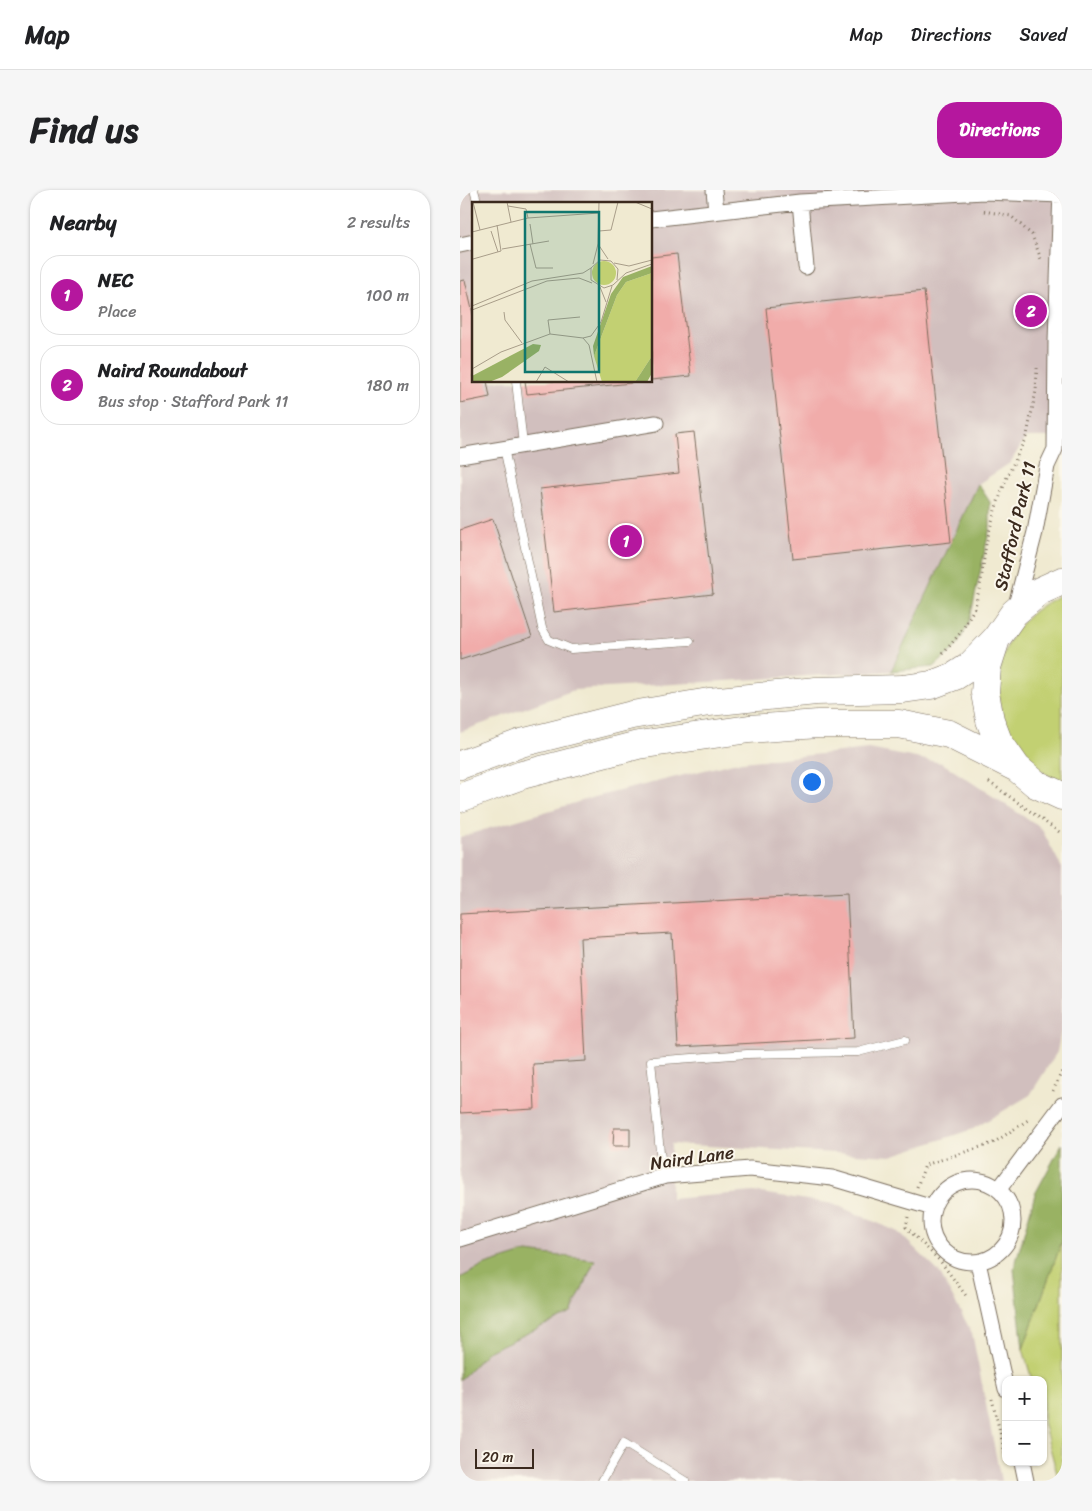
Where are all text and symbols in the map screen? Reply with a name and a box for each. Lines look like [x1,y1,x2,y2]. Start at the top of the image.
text: Map [25,14,69,56]
text: Map [850,19,883,51]
text: Directions [911,19,992,51]
text: Saved [1020,19,1067,51]
text: Find us [30,99,138,161]
button: Directions [937,102,1062,158]
inset map [472,202,652,382]
text: Nearby [50,204,116,242]
text: 2 results [347,208,410,237]
text: NEC [98,264,134,297]
text: 1 [64,281,70,310]
text: 100 m [365,281,409,310]
pin: 2 [1015,292,1047,330]
text: Place [98,297,137,326]
text: Naird Roundabout [98,354,247,387]
text: 2 [62,371,72,400]
text: 180 m [366,371,409,400]
text: Bus stop · Stafford Park 11 [98,387,288,416]
street label: Stafford Park 11 [985,458,1045,594]
pin: 1 [610,522,642,560]
your location [799,769,825,795]
street label: Naird Lane [648,1136,736,1180]
map controls [1002,1376,1047,1466]
button: + [1002,1376,1047,1421]
button: − [1002,1421,1047,1466]
text: 20 m [482,1445,513,1470]
scale bar [475,1446,534,1469]

